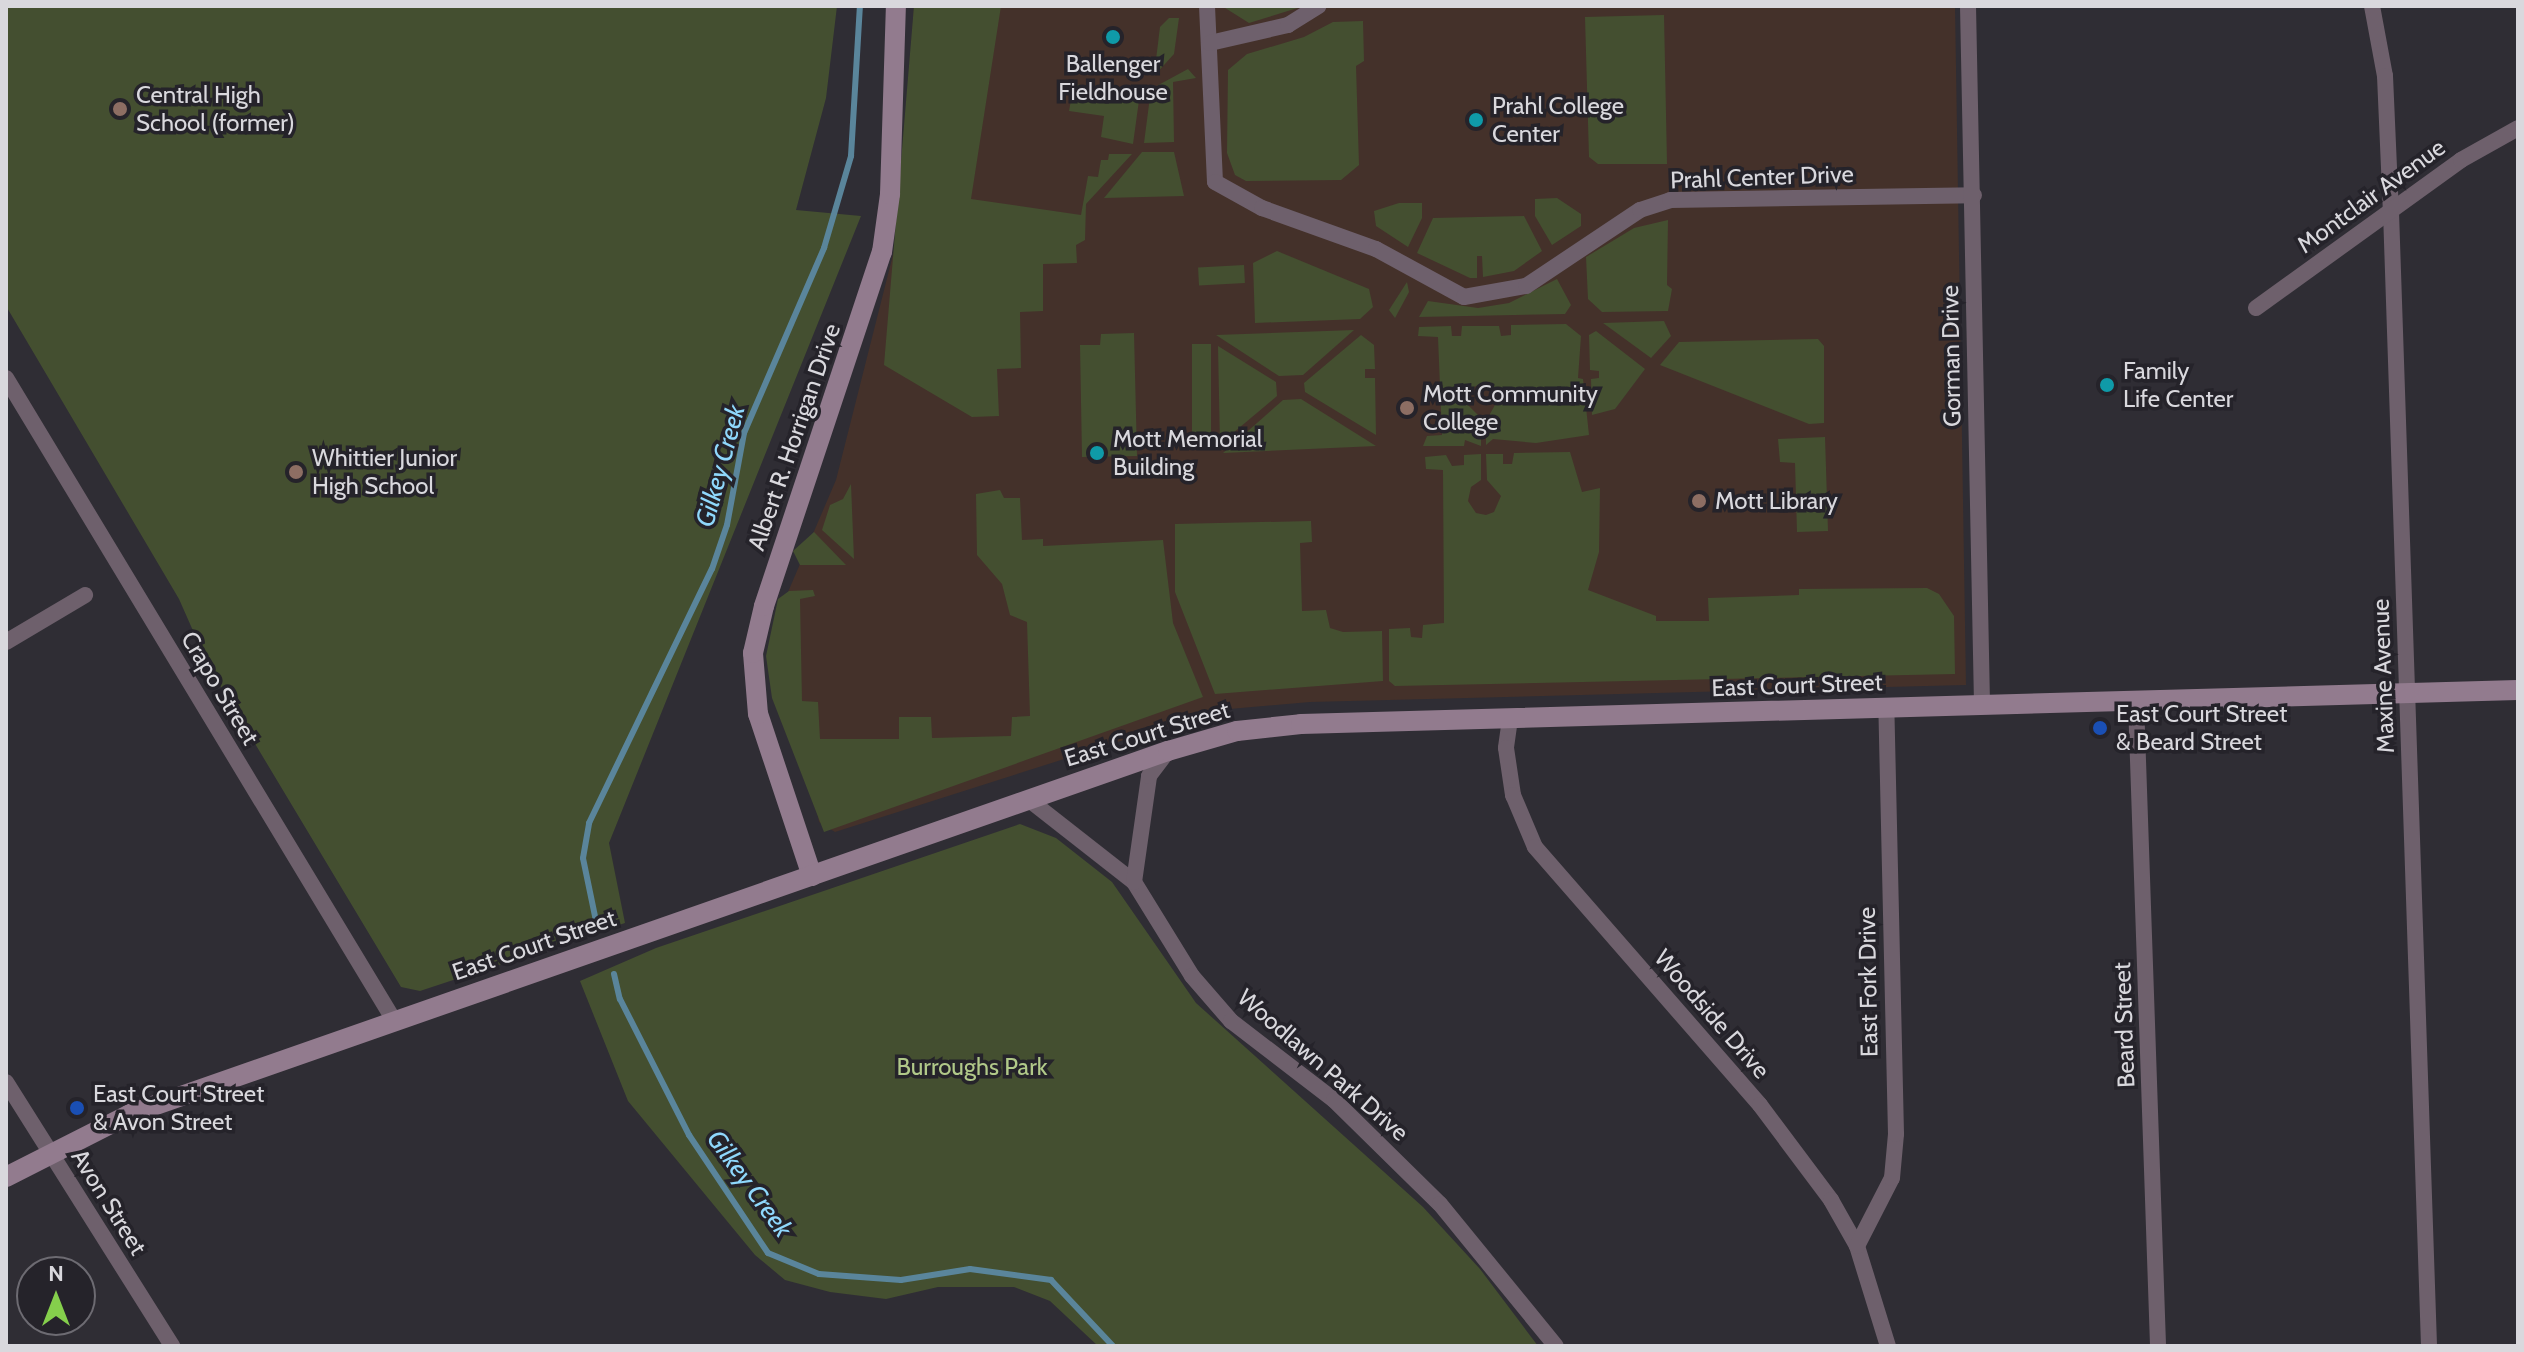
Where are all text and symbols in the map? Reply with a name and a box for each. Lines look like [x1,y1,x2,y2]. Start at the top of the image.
marker: Ballenger Fieldhouse [1104,28,1122,46]
place label: Ballenger Fieldhouse [1058,50,1168,106]
place label: Central High School (former) [136,81,295,137]
place label: Prahl College Center [1492,92,1624,148]
marker: Central High School (former) [111,100,129,118]
marker: Prahl College Center [1467,111,1485,129]
street label: Montclair Avenue [2291,133,2451,259]
street label: Prahl Center Drive [1670,159,1854,195]
street label: Gorman Drive [1935,285,1967,427]
street label: Albert R. Horrigan Drive [742,320,846,554]
place label: Family Life Center [2123,357,2233,413]
marker: Family Life Center [2098,376,2116,394]
place label: Mott Community College [1423,380,1598,436]
marker: Mott Community College [1398,399,1416,417]
water label: Gilkey Creek [690,402,752,530]
place label: Mott Memorial Building [1113,425,1262,481]
place label: Whittier Junior High School [312,444,457,500]
marker: Mott Memorial Building [1088,444,1106,462]
marker: Whittier Junior High School [287,463,305,481]
place label: Mott Library [1715,487,1838,515]
marker: Mott Library [1690,492,1708,510]
street label: Maxine Avenue [2366,598,2400,754]
street label: Crapo Street [175,626,265,750]
street label: East Court Street [1711,668,1883,702]
street label: East Court Street [1061,695,1233,773]
place label: East Court Street & Beard Street [2116,700,2287,756]
marker: East Court Street & Beard Street [2091,719,2109,737]
street label: East Court Street [448,904,620,986]
street label: East Fork Drive [1852,907,1884,1057]
street label: Woodside Drive [1648,944,1776,1084]
street label: Beard Street [2107,962,2141,1088]
street label: Woodlawn Park Drive [1232,983,1414,1147]
park label: Burroughs Park [897,1053,1047,1081]
place label: East Court Street & Avon Street [93,1080,264,1136]
marker: East Court Street & Avon Street [68,1099,86,1117]
water label: Gilkey Creek [700,1124,798,1244]
street label: Avon Street [65,1144,153,1260]
north arrow [16,1256,96,1336]
text: N [48,1260,64,1287]

